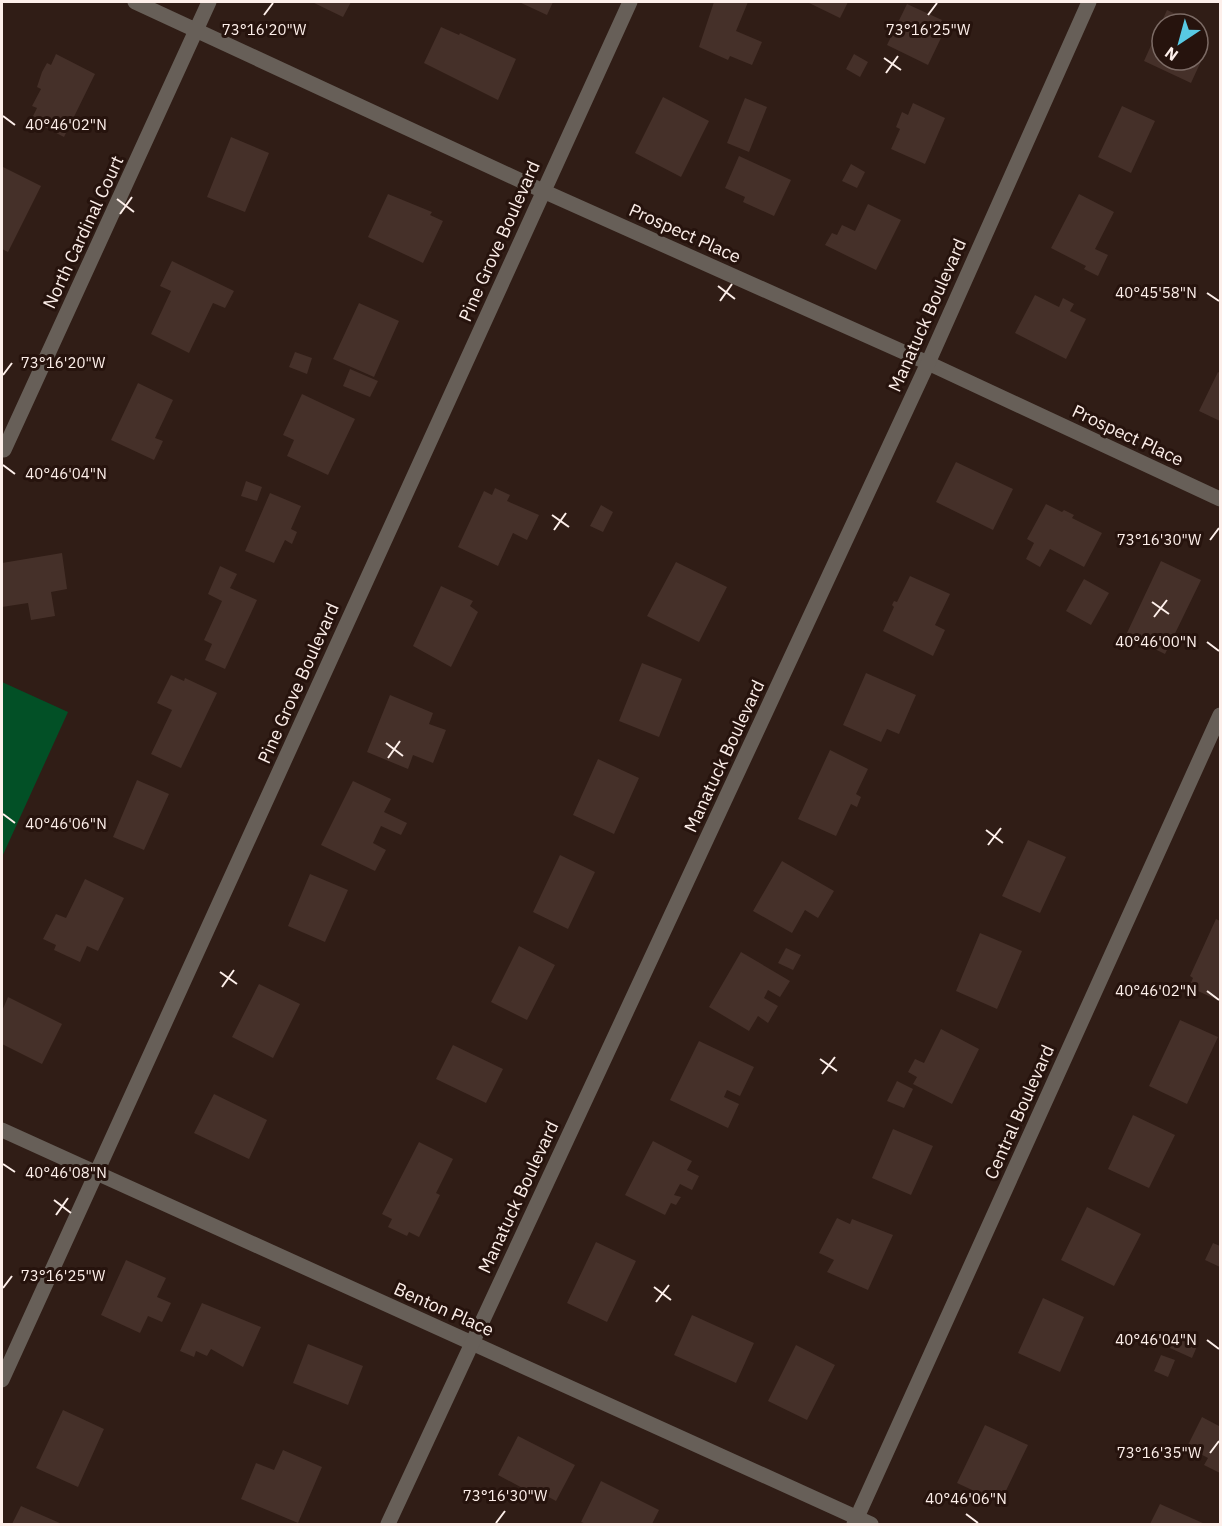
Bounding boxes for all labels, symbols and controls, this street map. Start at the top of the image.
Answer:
north arrow [1150,12,1210,72]
text: 73°16'20"W [222,20,307,39]
text: 73°16'25"W [886,20,971,39]
text: N [1161,43,1182,66]
text: 40°46'02"N [25,115,107,134]
street label: North Cardinal Court [38,152,128,312]
street label: Pine Grove Boulevard [453,157,545,325]
street label: Prospect Place [625,198,745,268]
street label: Manatuck Boulevard [883,235,971,395]
text: 40°45'58"N [1115,283,1197,302]
text: 73°16'20"W [21,353,106,372]
street label: Prospect Place [1069,399,1187,471]
text: 40°46'04"N [25,464,107,483]
text: 73°16'30"W [1117,530,1202,549]
street label: Pine Grove Boulevard [252,599,344,767]
text: 40°46'00"N [1115,632,1197,651]
street label: Manatuck Boulevard [679,676,769,836]
text: 40°46'06"N [25,814,107,833]
text: 40°46'02"N [1115,981,1197,1000]
street label: Central Boulevard [979,1041,1059,1183]
street label: Manatuck Boulevard [473,1117,563,1277]
text: 40°46'08"N [25,1163,107,1182]
text: 73°16'25"W [21,1266,106,1285]
street label: Benton Place [390,1277,498,1341]
text: 40°46'04"N [1115,1330,1197,1349]
text: 73°16'35"W [1117,1443,1202,1462]
text: 73°16'30"W [463,1486,548,1505]
text: 40°46'06"N [925,1489,1007,1508]

